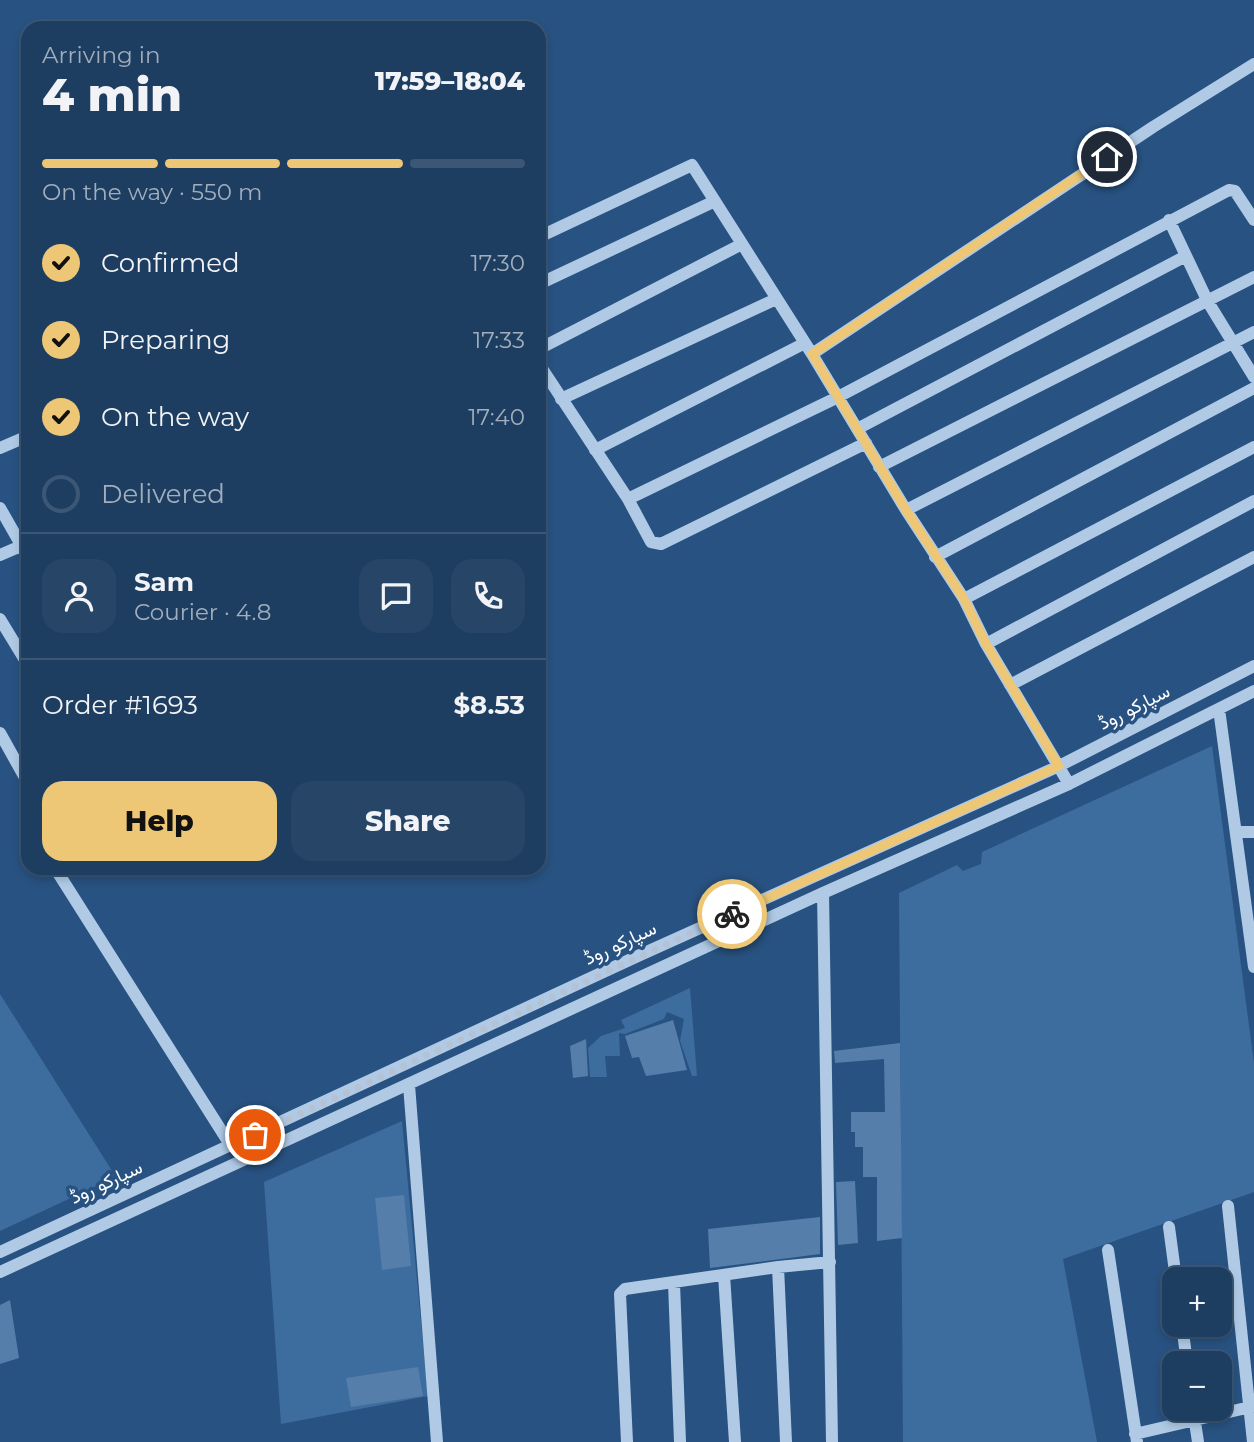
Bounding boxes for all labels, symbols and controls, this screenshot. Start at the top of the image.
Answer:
text: Arriving in [42,41,161,69]
text: 17:59–18:04 [375,65,525,97]
text: 4 min [42,66,182,123]
pin [1077,127,1137,187]
icon: home [1088,138,1126,176]
text: On the way · 550 m [42,178,262,206]
icon: check [42,244,80,282]
text: Confirmed [101,247,240,279]
text: 17:30 [471,249,525,277]
icon: check [42,321,80,359]
text: Preparing [101,324,230,356]
text: 17:33 [473,326,525,354]
icon: check [42,398,80,436]
text: On the way [101,401,249,433]
text: 17:40 [468,403,525,431]
text: Delivered [101,478,225,510]
button: person [42,559,116,633]
button: chat [359,559,433,633]
button: phone [451,559,525,633]
text: Sam [134,566,194,598]
text: Courier · 4.8 [134,598,271,626]
street label: سپارکو روڈ [1094,679,1175,737]
text: Order #1693 [42,689,198,721]
text: $8.53 [453,689,525,721]
button: Help [42,781,277,861]
button: Share [291,781,525,861]
courier [697,879,767,949]
icon: bike [713,895,751,933]
street label: سپارکو روڈ [580,916,661,972]
pin [225,1105,285,1165]
icon: bag [236,1116,274,1154]
street label: سپارکو روڈ [66,1155,147,1211]
map controls [1162,1267,1232,1421]
button: + [1162,1267,1232,1337]
button: − [1162,1351,1232,1421]

